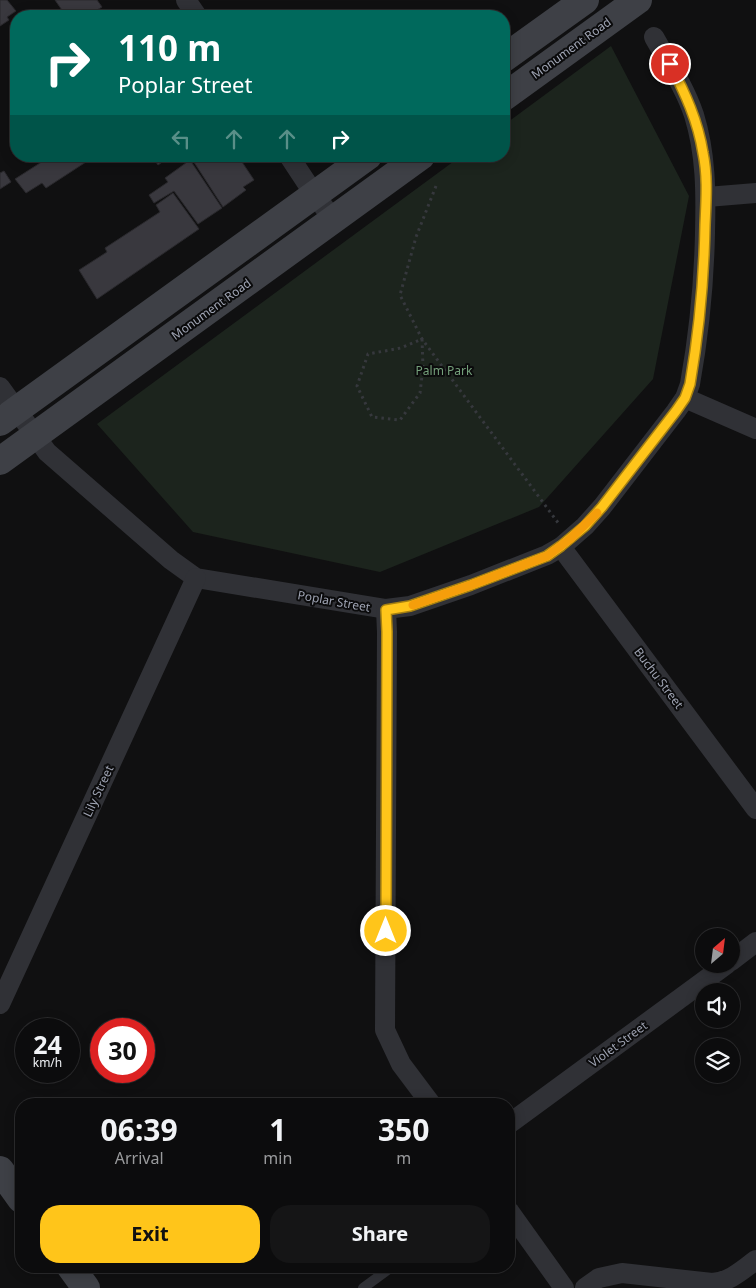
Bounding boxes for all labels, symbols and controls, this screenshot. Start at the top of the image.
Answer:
street label: Monument Road [528,13,614,83]
text: 110 m [118,24,221,71]
icon: right [35,30,100,95]
pin [649,43,691,85]
icon: arrive [656,50,684,78]
text: Poplar Street [118,69,252,99]
icon: left [167,125,195,153]
icon: ahead [220,125,248,153]
icon: ahead [273,125,301,153]
icon: right [326,125,354,153]
street label: Monument Road [168,274,254,344]
park label: Palm Park [416,362,473,379]
street label: Poplar Street [296,586,372,616]
street label: Buchu Street [630,644,688,713]
street label: Lily Street [79,762,118,820]
position arrow [359,904,411,956]
north arrow [695,928,740,972]
map controls [695,928,740,1083]
button: sound [695,983,740,1028]
street label: Violet Street [585,1017,651,1071]
speed limit sign: 30 [90,1018,155,1083]
text: 24 [33,1027,62,1061]
button: layers [695,1038,740,1083]
text: km/h [33,1054,62,1071]
text: 06:39 [101,1109,178,1150]
text: 1 [269,1109,286,1150]
text: 350 [378,1109,429,1150]
text: Arrival [115,1147,164,1169]
text: min [263,1147,292,1169]
text: m [396,1147,411,1169]
button: Exit [40,1205,260,1263]
button: Share [270,1205,490,1263]

